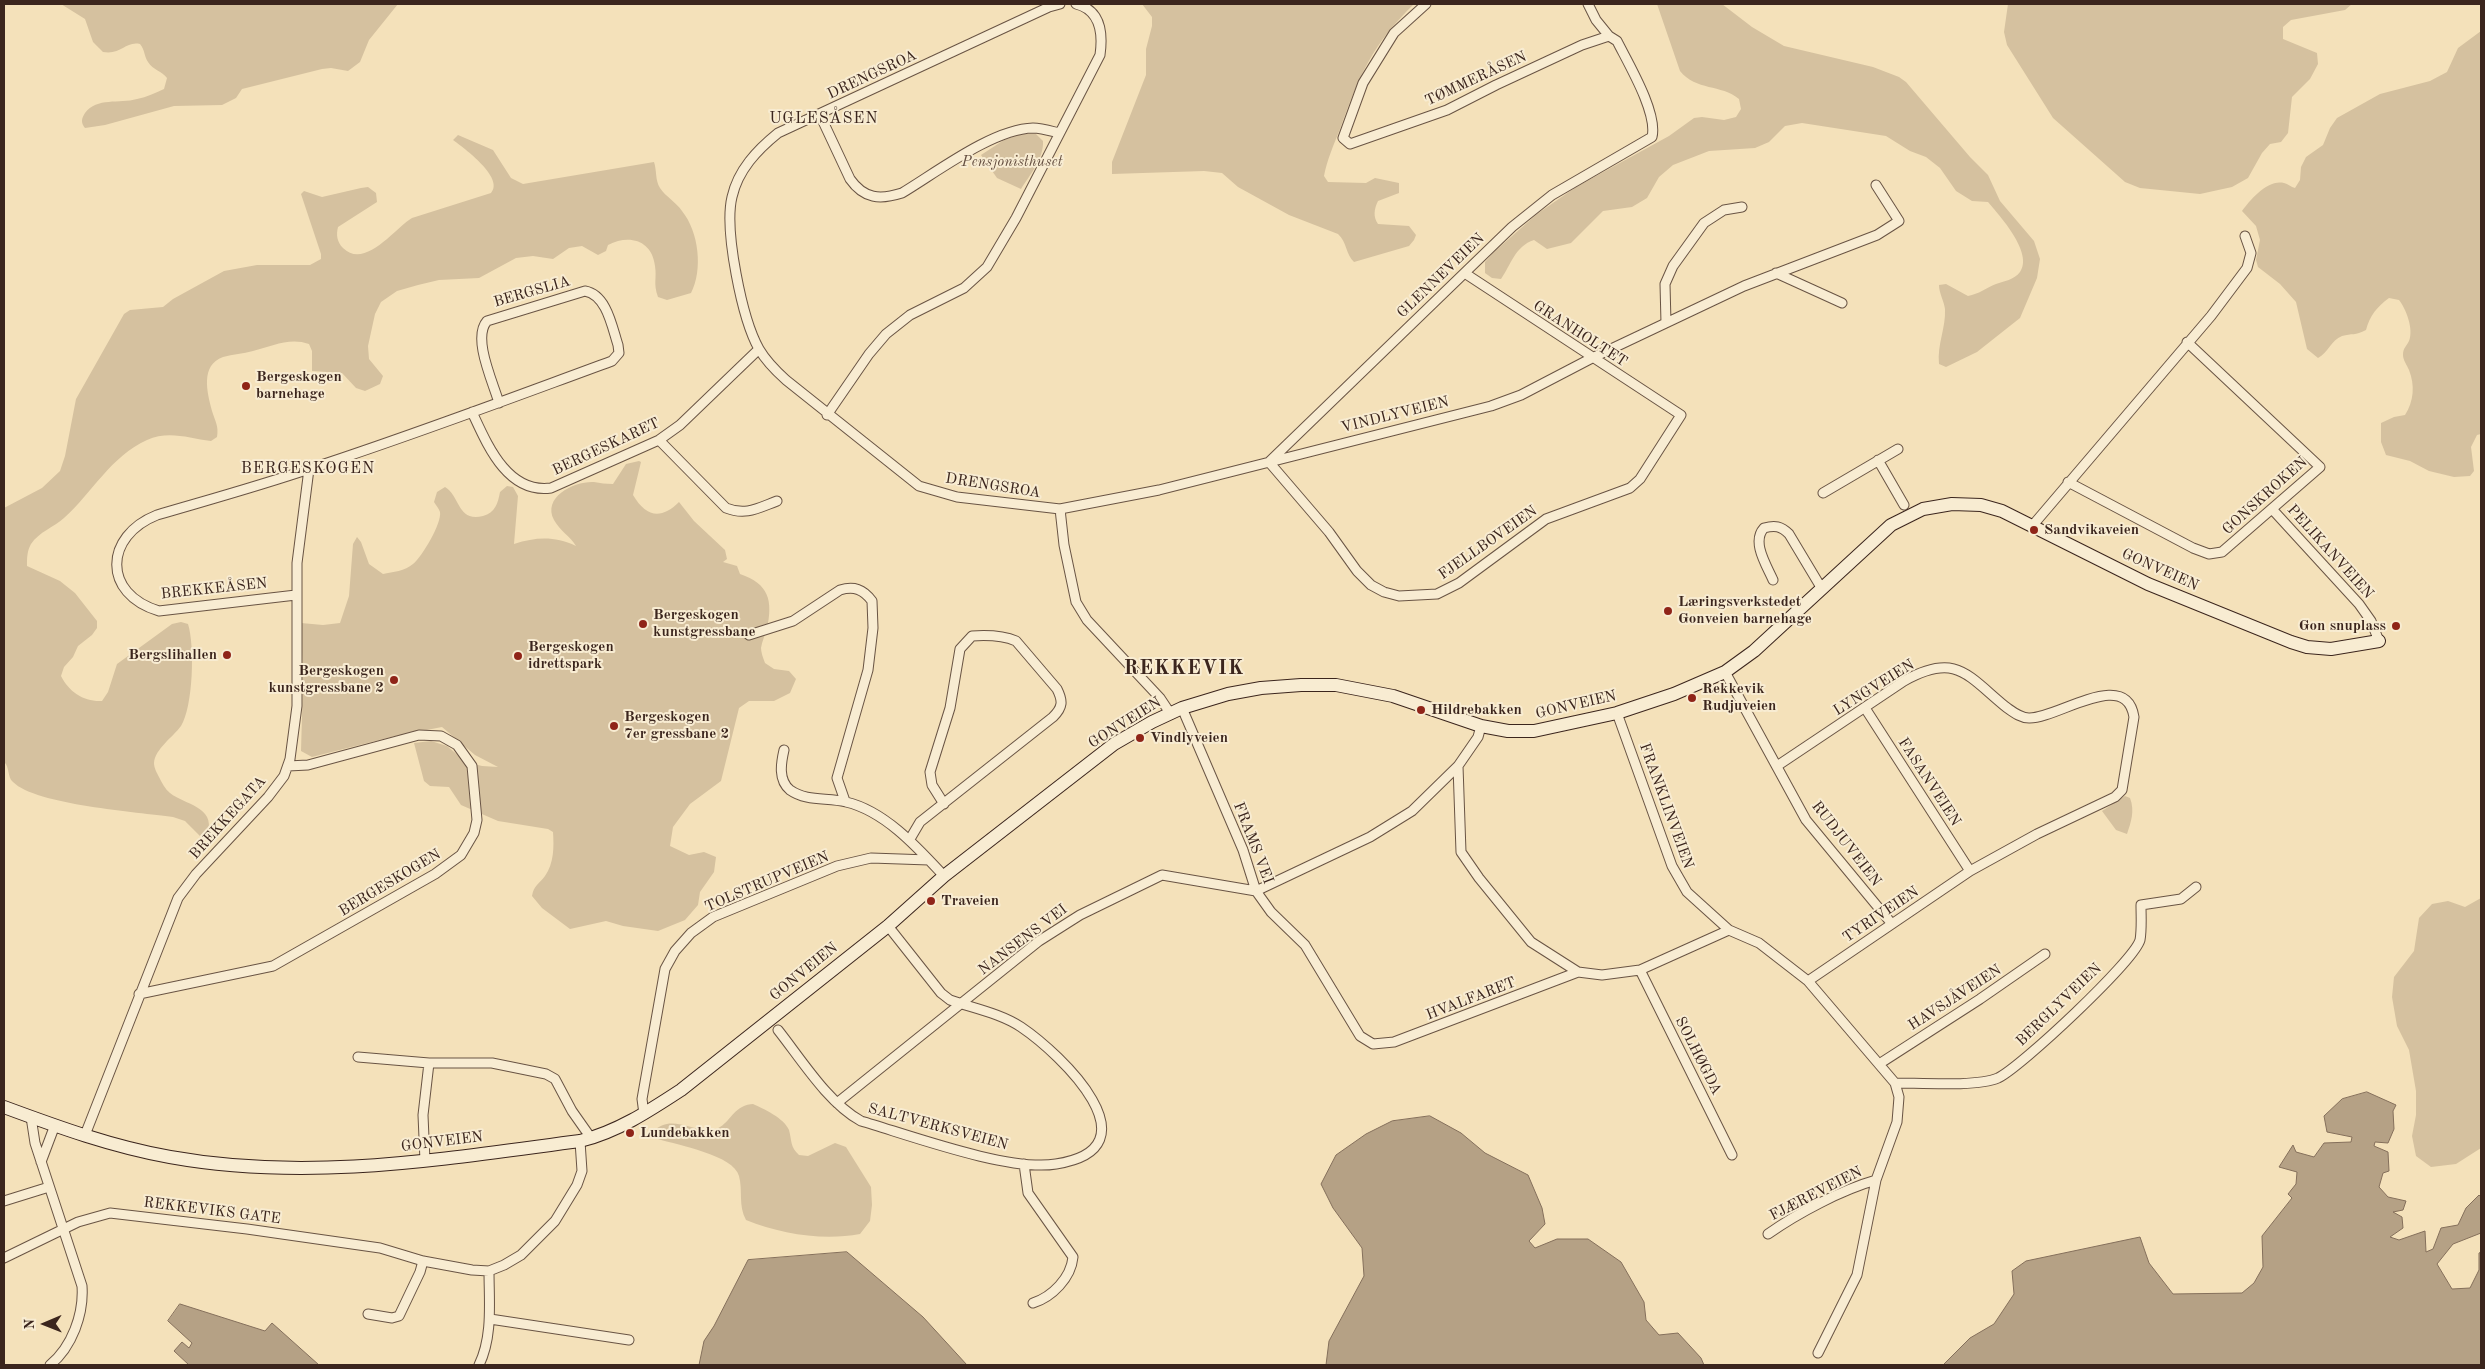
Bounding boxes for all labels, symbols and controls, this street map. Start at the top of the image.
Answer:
street label: DRENGSROA [825,47,919,103]
street label: TØMMERÅSEN [1422,48,1530,110]
district label: UGLESÅSEN [768,109,880,129]
park label: Pensjonisthuset [962,153,1062,171]
street label: GLENNEVEIEN [1394,230,1488,322]
street label: BERGSLIA [492,272,572,312]
street label: GRANHOLTET [1530,297,1630,371]
place label: Bergeskogen barnehage [256,368,342,403]
marker: Bergeskogen barnehage [240,380,252,392]
street label: VINDLYVEIEN [1339,393,1451,437]
street label: BERGESKARET [549,414,663,480]
street label: GONSKROKEN [2219,453,2311,539]
district label: BERGESKOGEN [239,459,377,479]
street label: DRENGSROA [944,470,1042,502]
street label: PELIKANVEIEN [2283,501,2377,603]
street label: FJELLBOVEIEN [1435,502,1541,584]
place label: Sandvikaveien [2044,521,2139,539]
marker: Sandvikaveien [2028,524,2040,536]
street label: GONVEIEN [2119,545,2201,595]
street label: BREKKEÅSEN [160,574,268,604]
place label: Læringsverkstedet Gonveien barnehage [1678,593,1812,628]
marker: Læringsverkstedet Gonveien barnehage [1662,605,1674,617]
place label: Bergeskogen kunstgressbane [653,606,756,641]
place label: Gon snuplass [2299,617,2386,635]
marker: Bergeskogen kunstgressbane [637,618,649,630]
marker: Gon snuplass [2390,620,2402,632]
place label: Bergeskogen idrettspark [528,638,614,673]
place label: Bergslihallen [128,646,217,664]
marker: Bergslihallen [221,649,233,661]
marker: Bergeskogen idrettspark [512,650,524,662]
street label: LYNGVEIEN [1830,656,1918,720]
district label: REKKEVIK [1123,657,1245,681]
place label: Bergeskogen kunstgressbane 2 [268,662,384,697]
marker: Bergeskogen kunstgressbane 2 [388,674,400,686]
place label: Rekkevik Rudjuveien [1702,680,1776,715]
street label: GONVEIEN [1534,687,1618,723]
marker: Rekkevik Rudjuveien [1686,692,1698,704]
street label: GONVEIEN [1085,693,1165,753]
place label: Hildrebakken [1431,701,1522,719]
marker: Hildrebakken [1415,704,1427,716]
place label: Bergeskogen 7er gressbane 2 [624,708,729,743]
marker: Bergeskogen 7er gressbane 2 [608,720,620,732]
place label: Vindlyveien [1150,729,1228,747]
marker: Vindlyveien [1134,732,1146,744]
street label: FASANVEIEN [1894,734,1964,830]
street label: FRANKLINVEIEN [1635,741,1697,871]
street label: BREKKEGATA [186,773,270,863]
street label: RUDJUVEIEN [1807,798,1885,890]
street label: FRAMS VEI [1229,800,1277,886]
street label: BERGESKOGEN [336,845,444,921]
street label: TOLSTRUPVEIEN [702,848,832,916]
street label: TYRIVEIEN [1839,883,1923,947]
place label: Traveien [941,892,999,910]
marker: Traveien [925,895,937,907]
street label: NANSENS VEI [975,901,1071,979]
street label: GONVEIEN [766,939,842,1005]
street label: BERGLYVEIEN [2012,960,2106,1050]
street label: HAVSJÅVEIEN [1905,961,2005,1035]
street label: HVALFARET [1424,974,1518,1024]
street label: SOLHØGDA [1671,1014,1725,1098]
street label: SALTVERKSVEIEN [866,1100,1010,1154]
place label: Lundebakken [640,1124,730,1142]
marker: Lundebakken [624,1127,636,1139]
street label: GONVEIEN [400,1128,484,1156]
street label: FJÆREVEIEN [1767,1163,1865,1225]
street label: REKKEVIKS GATE [142,1194,282,1228]
north arrow [20,1299,70,1349]
text: N [23,1319,37,1330]

